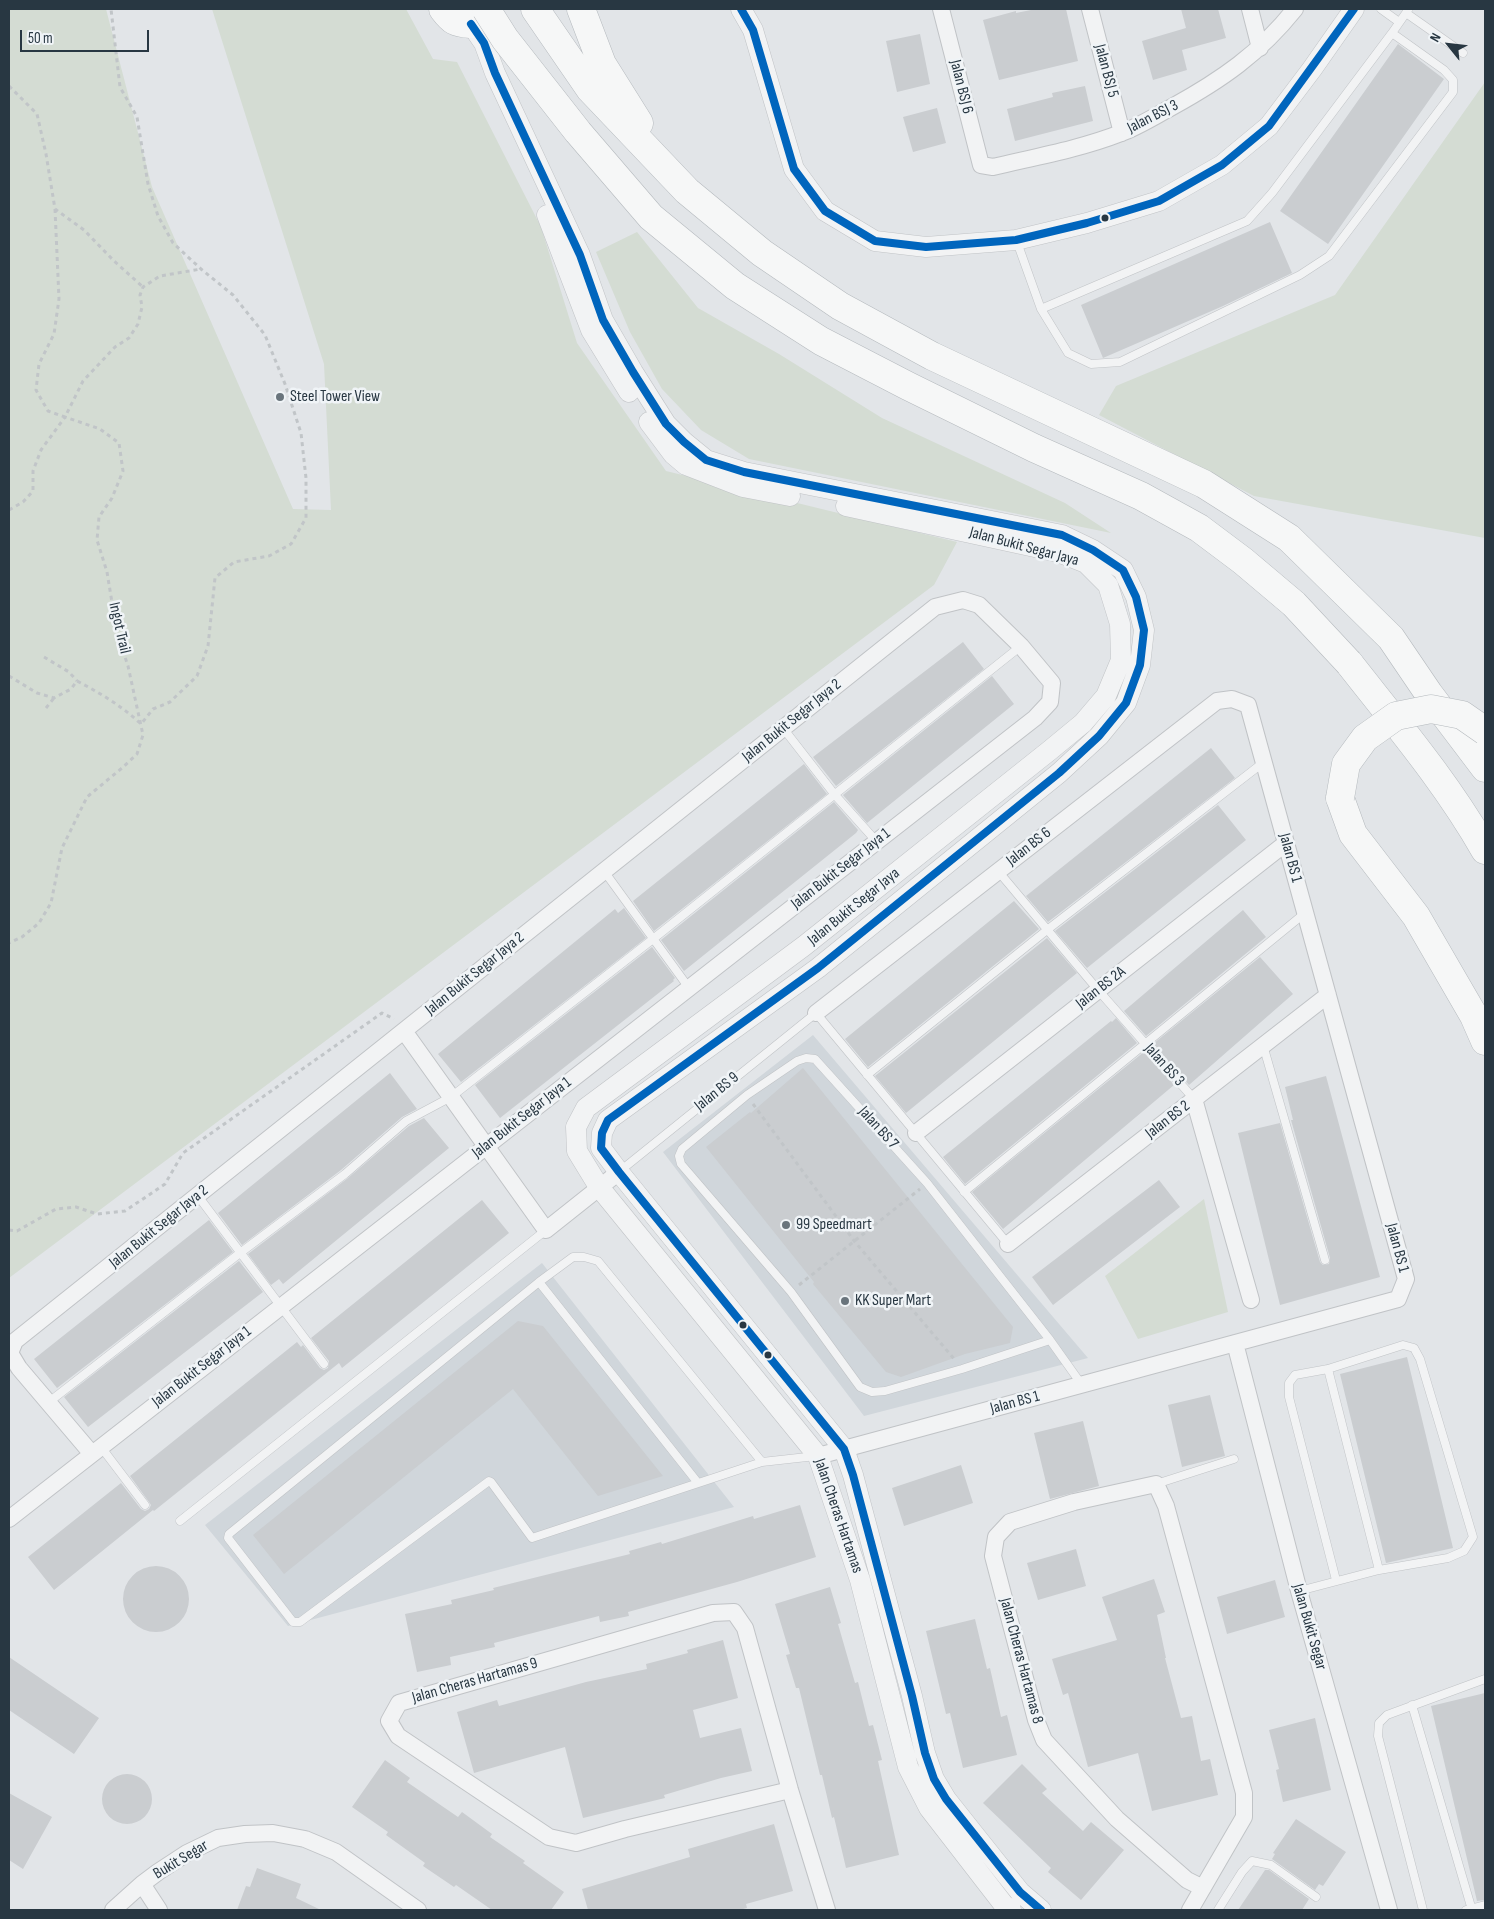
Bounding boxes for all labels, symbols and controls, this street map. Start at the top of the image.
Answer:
scale bar [22,20,151,52]
north arrow [1424,20,1474,70]
text: 50 m [28,29,53,48]
text: N [1426,30,1445,45]
street label: Jalan BSJ 5 [1090,42,1122,100]
street label: Jalan BSJ 6 [945,58,977,116]
street label: Jalan BSJ 3 [1124,96,1182,138]
unlabelled marker [1100,213,1110,223]
place label: Steel Tower View [290,387,380,407]
marker: Steel Tower View [274,391,286,403]
street label: Jalan Bukit Segar Jaya [967,523,1081,571]
street label: Ingot Trail [104,600,134,656]
street label: Jalan Bukit Segar Jaya 2 [739,675,845,767]
street label: Jalan Bukit Segar Jaya 1 [788,824,894,914]
street label: Jalan BS 6 [1003,824,1055,870]
street label: Jalan BS 1 [1274,831,1306,885]
street label: Jalan Bukit Segar Jaya [804,864,904,950]
street label: Jalan Bukit Segar Jaya 2 [422,928,528,1020]
street label: Jalan BS 2A [1072,963,1130,1013]
street label: Jalan BS 3 [1140,1040,1188,1090]
street label: Jalan BS 9 [691,1068,743,1116]
street label: Jalan Bukit Segar Jaya 1 [469,1073,575,1163]
street label: Jalan BS 2 [1142,1097,1194,1143]
street label: Jalan BS 7 [854,1103,902,1153]
street label: Jalan Bukit Segar Jaya 2 [106,1181,212,1273]
place label: 99 Speedmart [796,1215,872,1235]
marker: 99 Speedmart [780,1219,792,1231]
street label: Jalan BS 1 [1381,1221,1413,1275]
place label: KK Super Mart [855,1291,931,1311]
marker: KK Super Mart [839,1295,851,1307]
unlabelled marker [738,1320,748,1330]
street label: Jalan Bukit Segar Jaya 1 [149,1322,255,1412]
unlabelled marker [763,1350,773,1360]
street label: Jalan BS 1 [988,1387,1042,1419]
street label: Jalan Cheras Hartamas [809,1456,867,1576]
street label: Jalan Bukit Segar [1288,1582,1330,1672]
street label: Jalan Cheras Hartamas 8 [995,1596,1047,1726]
street label: Jalan Cheras Hartamas 9 [410,1654,540,1708]
street label: Bukit Segar [150,1836,212,1884]

